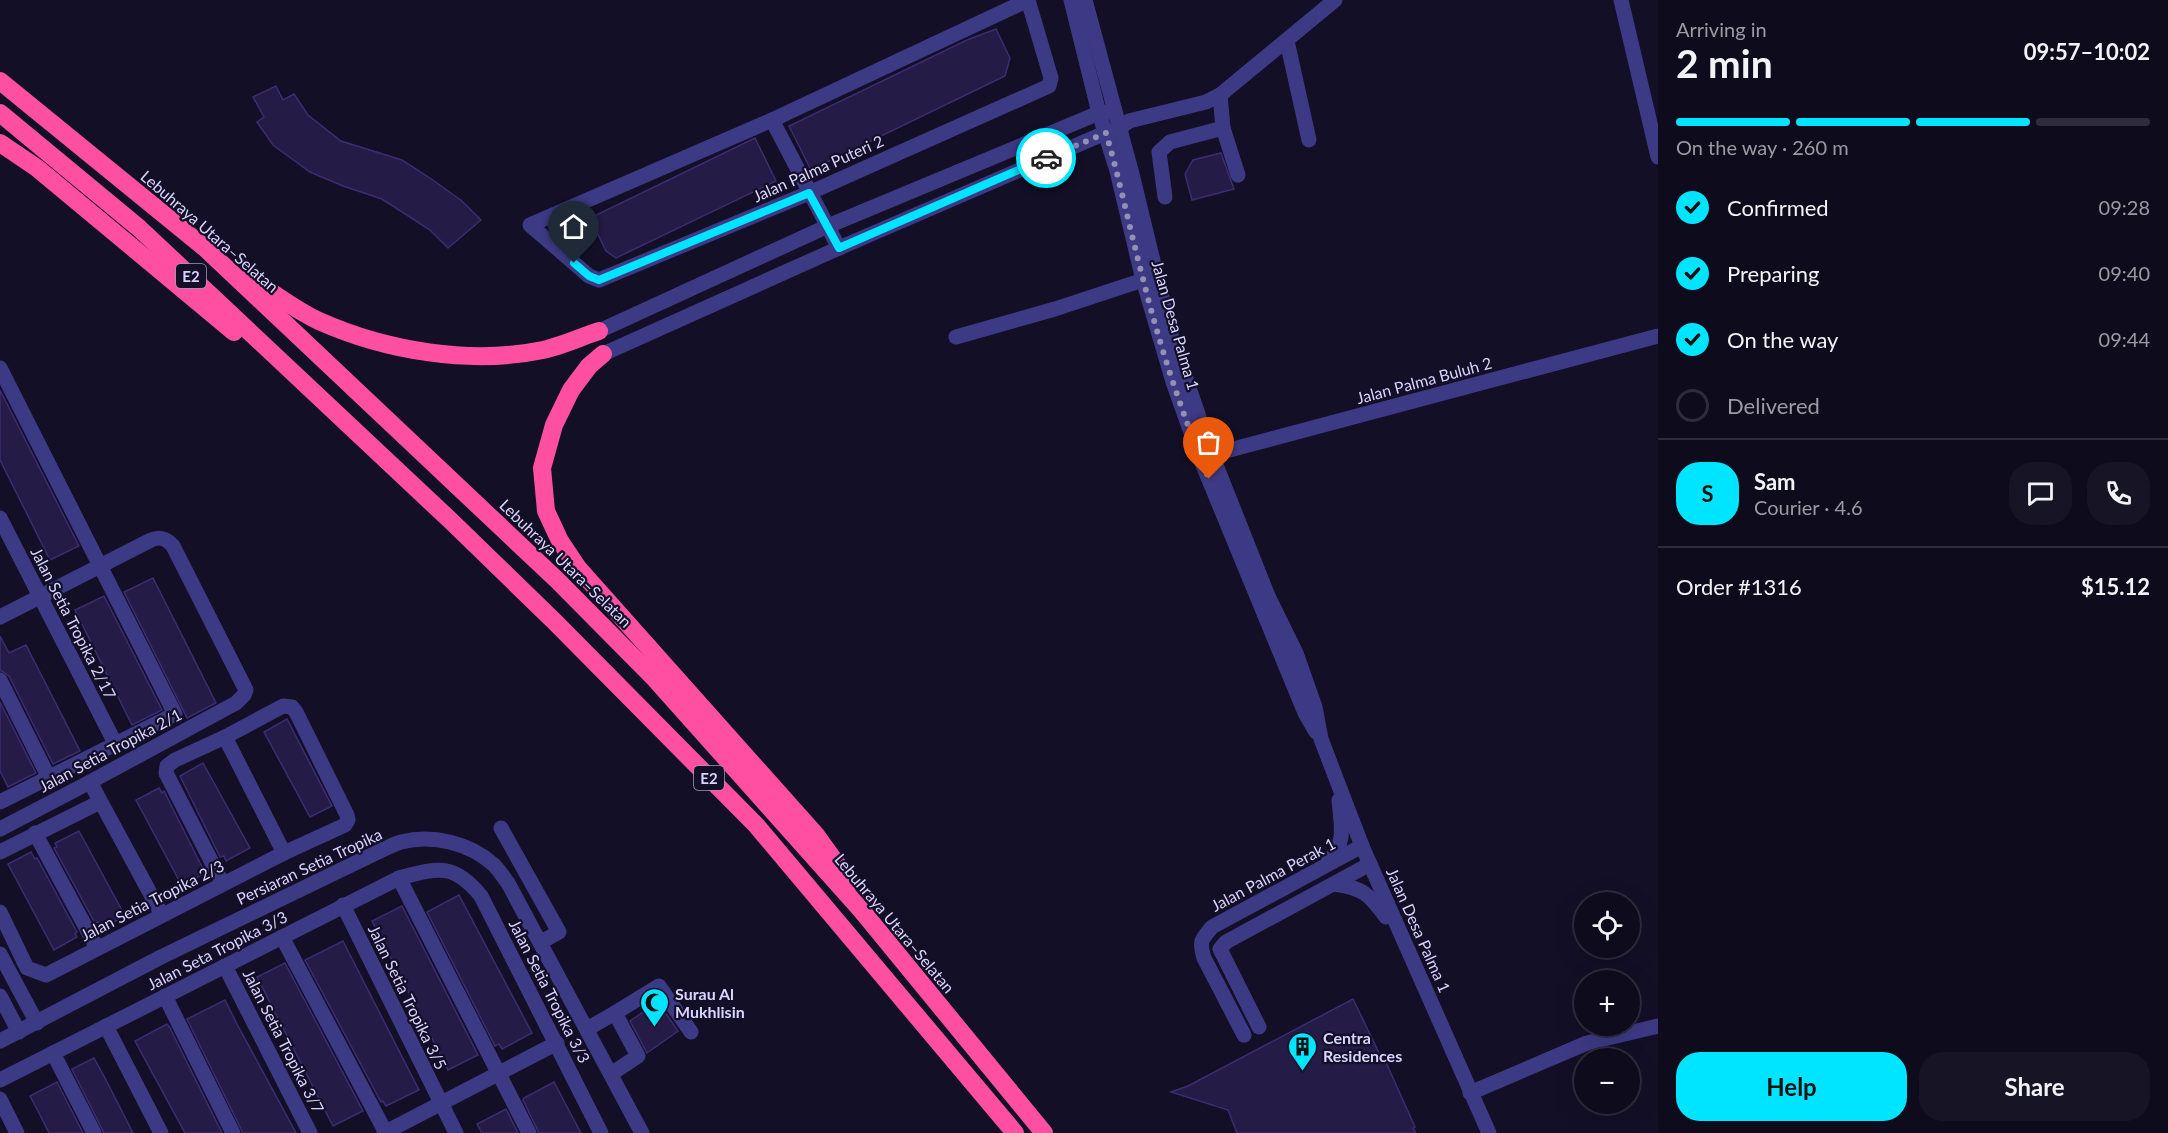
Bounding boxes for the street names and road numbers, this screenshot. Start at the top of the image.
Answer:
street label: Jalan Palma Puteri 2 [750,131,886,205]
street label: Lebuhraya Utara–Selatan [137,166,283,296]
street label: Jalan Desa Palma 1 [1148,258,1204,392]
road number: E2 [176,264,206,288]
street label: Jalan Palma Buluh 2 [1354,353,1494,407]
street label: Lebuhraya Utara–Selatan [496,495,636,631]
street label: Jalan Setia Tropika 2/17 [27,544,121,702]
street label: Jalan Setia Tropika 2/1 [36,704,184,796]
road number: E2 [694,766,724,790]
street label: Persiaran Setia Tropika [233,824,385,908]
street label: Jalan Palma Perak 1 [1208,833,1338,915]
street label: Lebuhraya Utara–Selatan [831,849,959,997]
street label: Jalan Setia Tropika 2/3 [77,856,227,944]
street label: Jalan Desa Palma 1 [1383,865,1455,995]
street label: Jalan Seta Tropika 3/3 [144,906,290,994]
street label: Jalan Setia Tropika 3/3 [506,916,594,1066]
street label: Jalan Setia Tropika 3/5 [365,922,451,1072]
street label: Jalan Setia Tropika 3/7 [240,966,328,1116]

